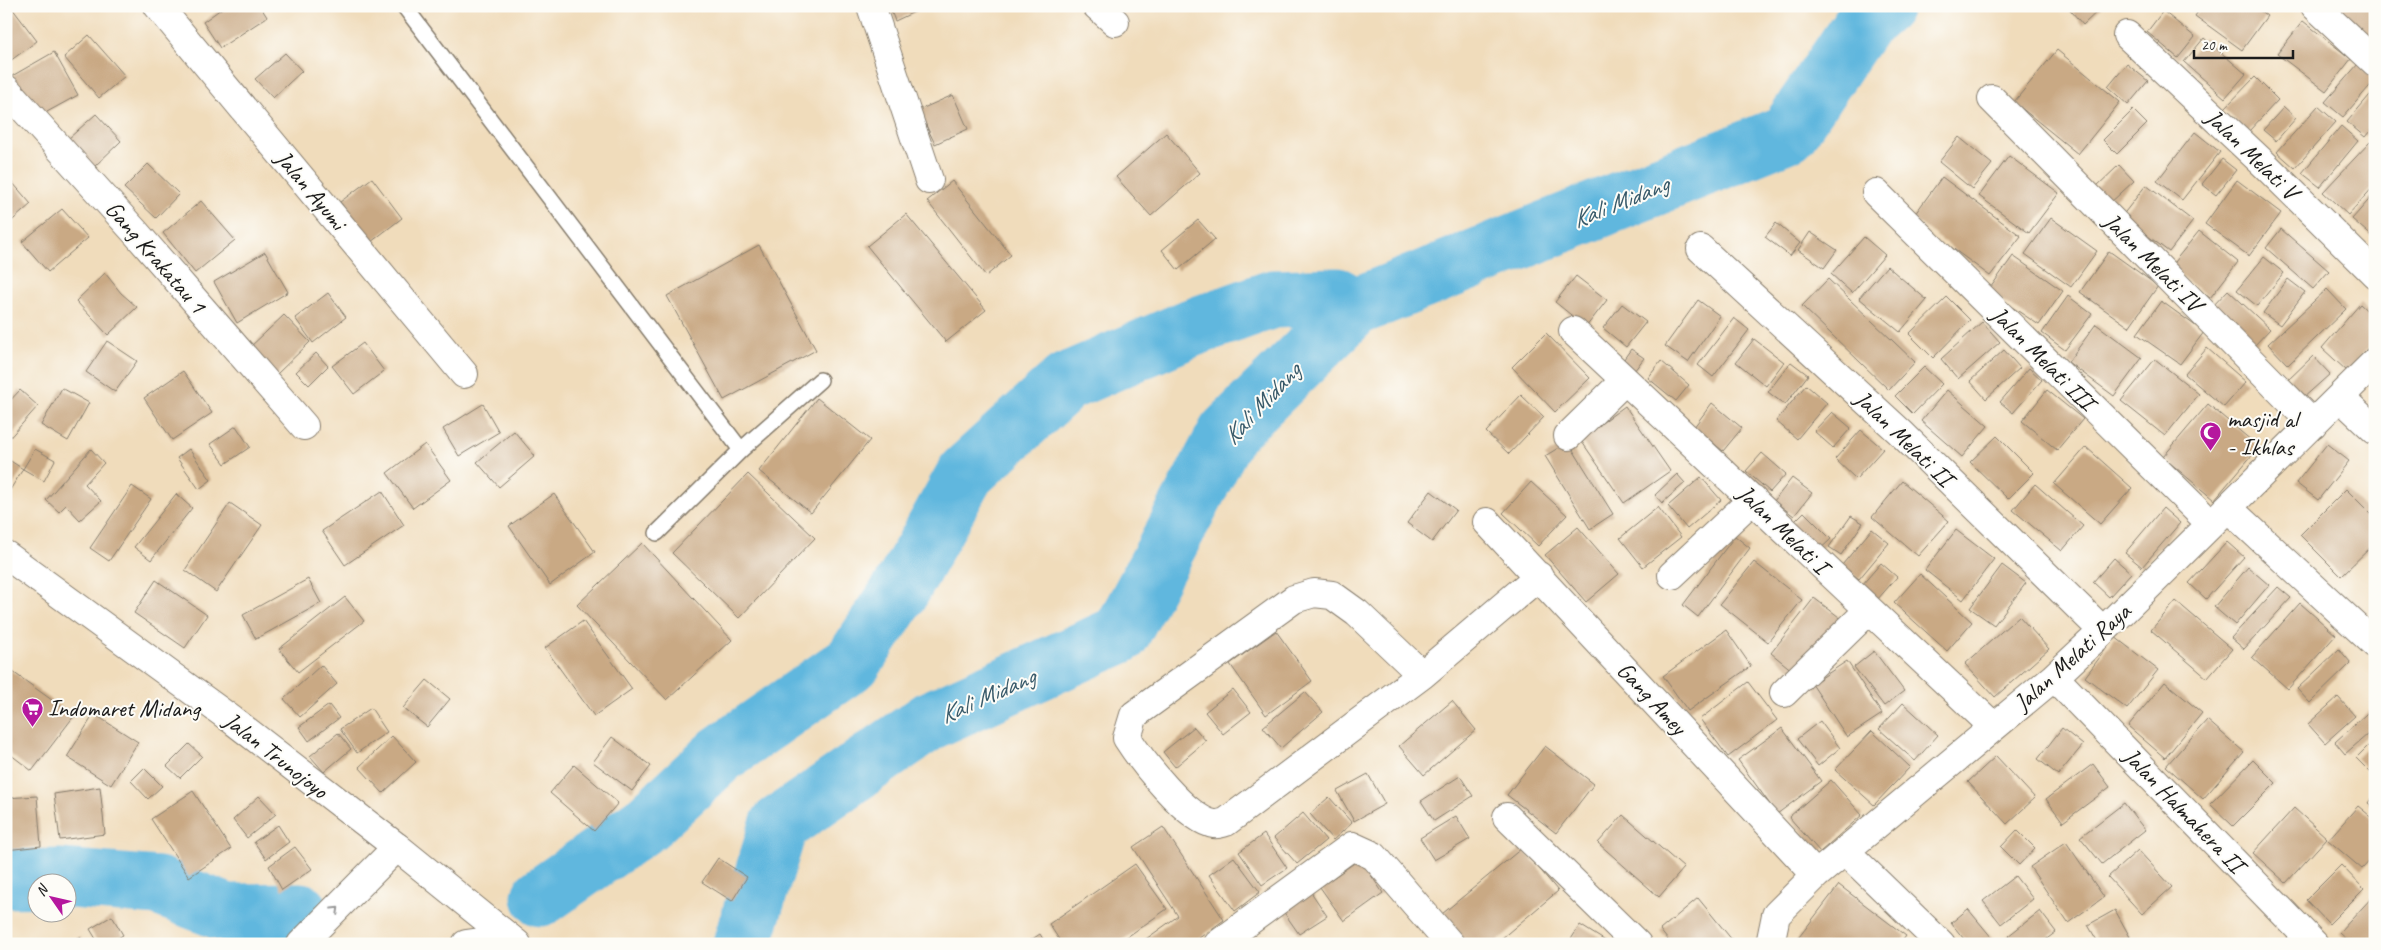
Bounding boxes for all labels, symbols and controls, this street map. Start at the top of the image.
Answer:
scale bar [2194,28,2292,60]
text: 20 m [2201,36,2228,55]
street label: Jalan Melati V [2199,102,2308,209]
street label: Jalan Ayumi [268,143,355,238]
water label: Kali Midang [1568,167,1676,236]
street label: Gang Krakatau 1 [99,195,214,320]
street label: Jalan Melati IV [2096,205,2212,321]
street label: Jalan Melati III [1984,299,2104,419]
water label: Kali Midang [1216,354,1310,451]
street label: Jalan Melati II [1848,383,1963,496]
place label: masjid al - Ikhlas [2227,404,2302,462]
mosque icon: masjid al - Ikhlas [2199,421,2223,452]
street label: Jalan Melati I [1730,477,1839,584]
street label: Jalan Melati Raya [2007,596,2138,718]
street label: Gang Amey [1611,655,1694,742]
water label: Kali Midang [935,660,1043,731]
place label: Indomaret Midang [48,693,202,723]
supermarket icon: Indomaret Midang [20,696,44,727]
street label: Jalan Trunojoyo [217,704,335,806]
street label: Jalan Halmahera II [2116,741,2255,883]
north arrow [28,872,78,922]
text: N [32,881,52,899]
one-way arrow [330,907,339,916]

